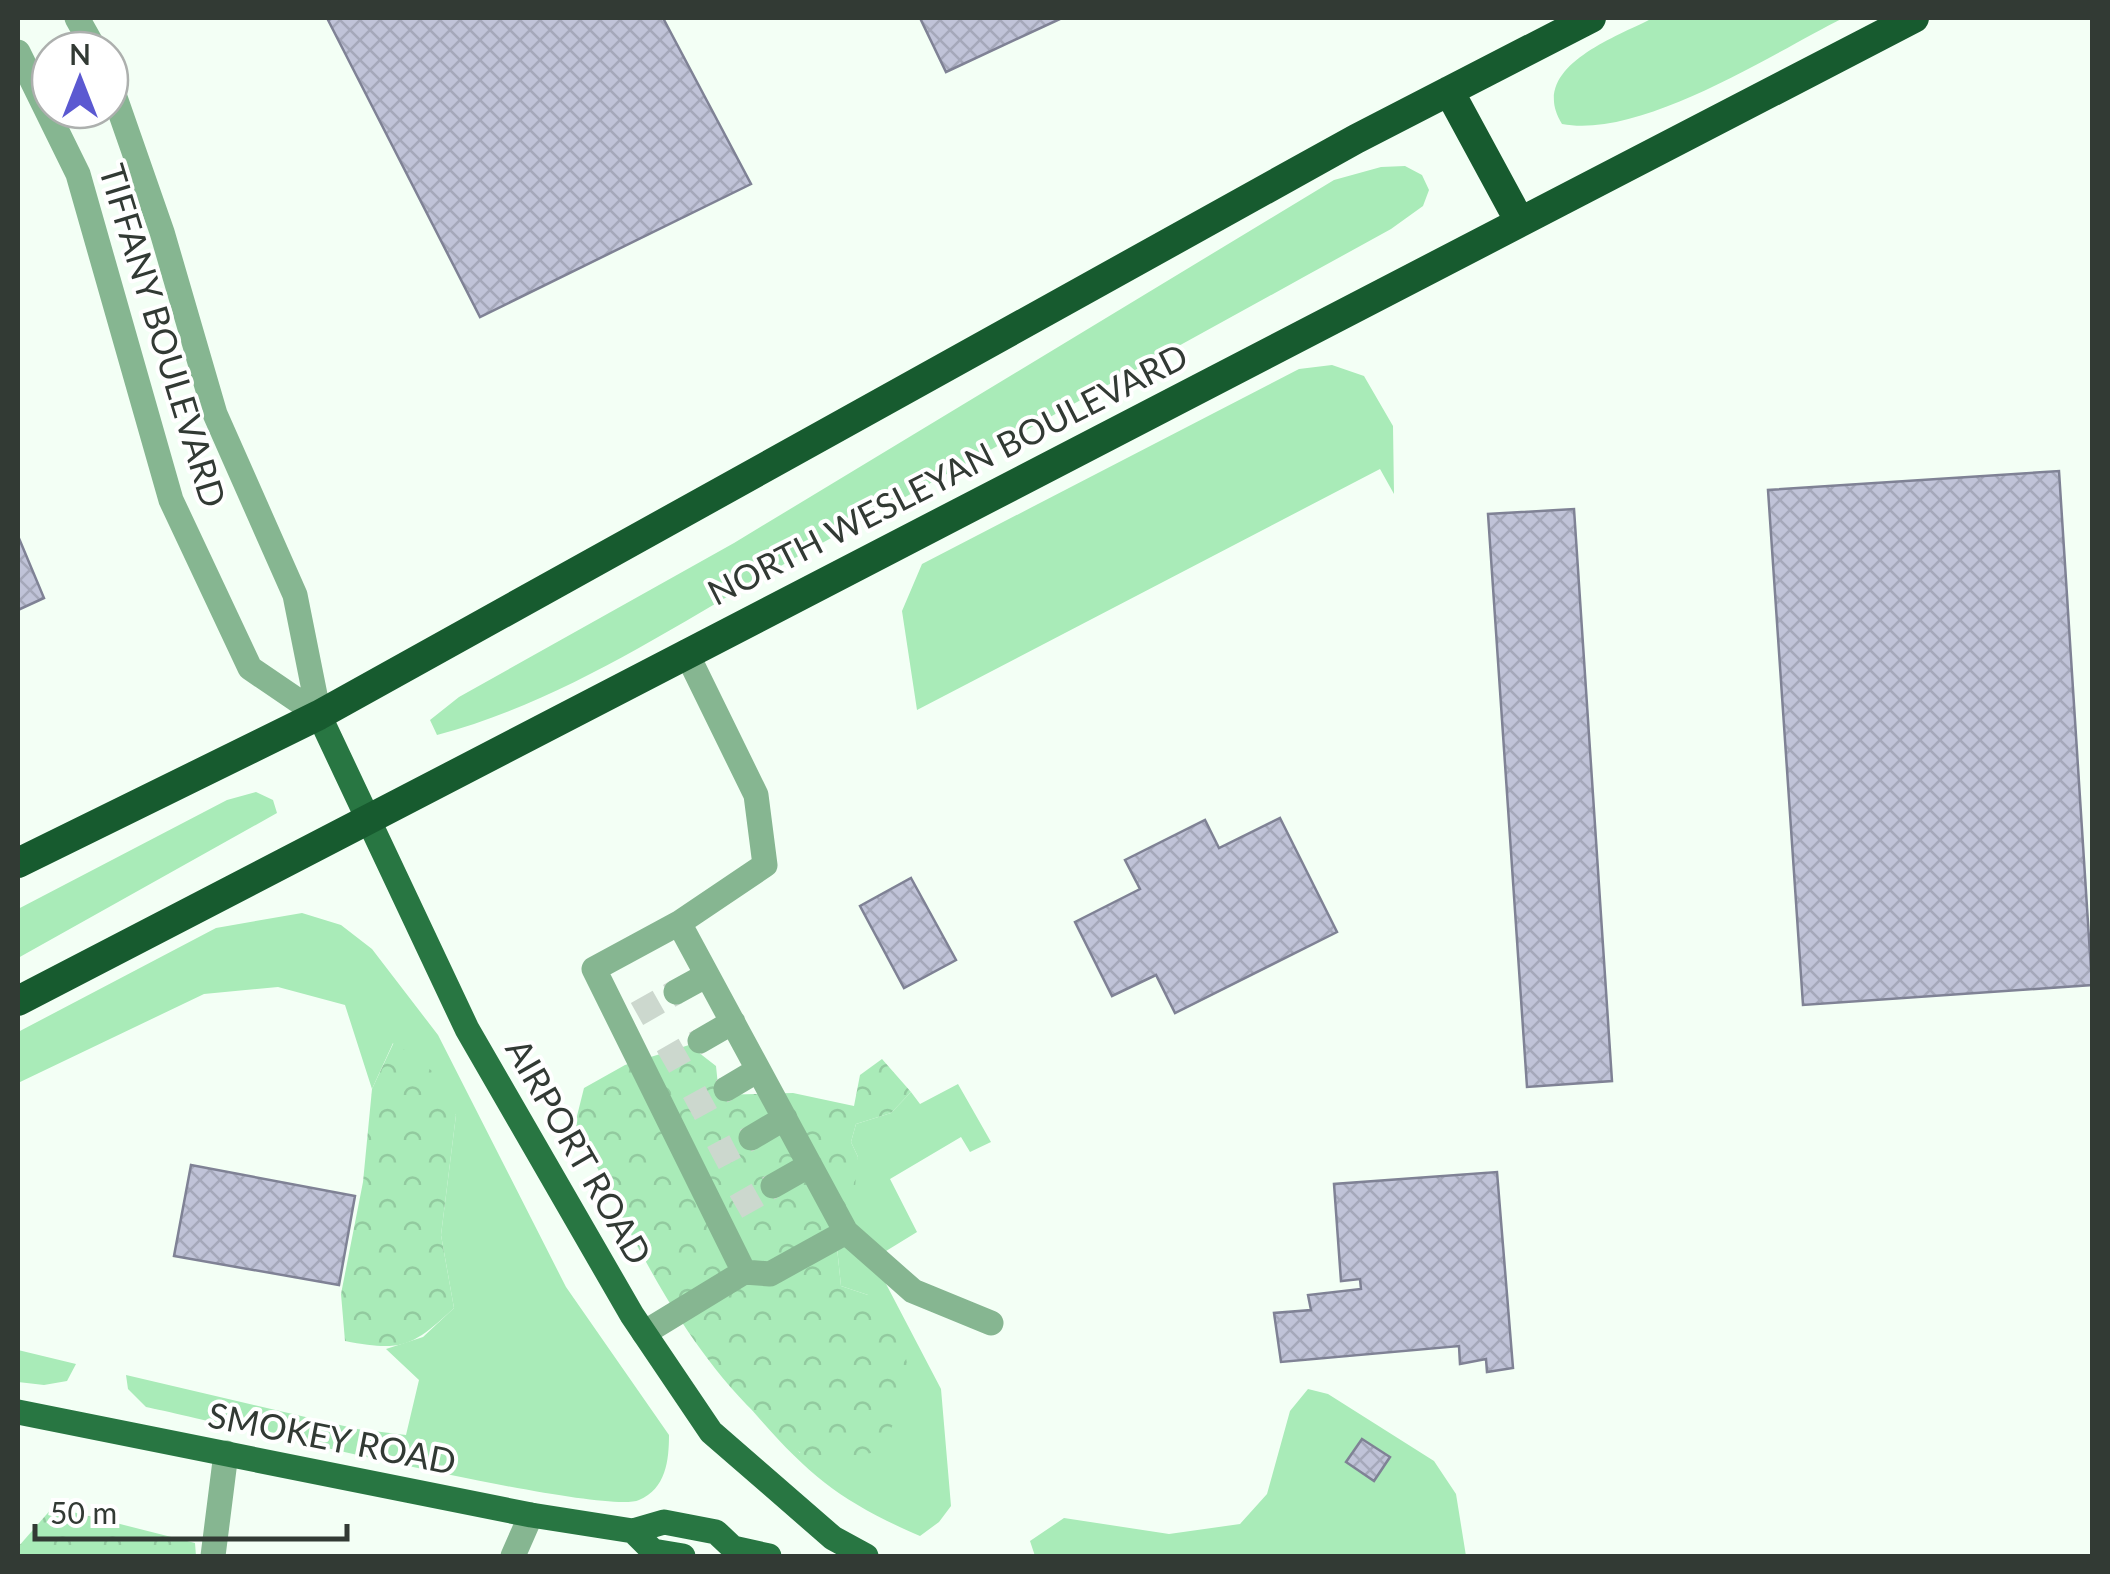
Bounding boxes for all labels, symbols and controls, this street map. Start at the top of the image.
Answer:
north arrow [30,30,130,130]
text: N [69,37,91,71]
street label: TIFFANY BOULEVARD [92,159,236,512]
street label: NORTH WESLEYAN BOULEVARD [700,334,1194,613]
street label: AIRPORT ROAD [498,1031,661,1271]
street label: SMOKEY ROAD [205,1392,460,1482]
scale bar [35,1479,348,1541]
text: 50 m [50,1494,117,1530]

